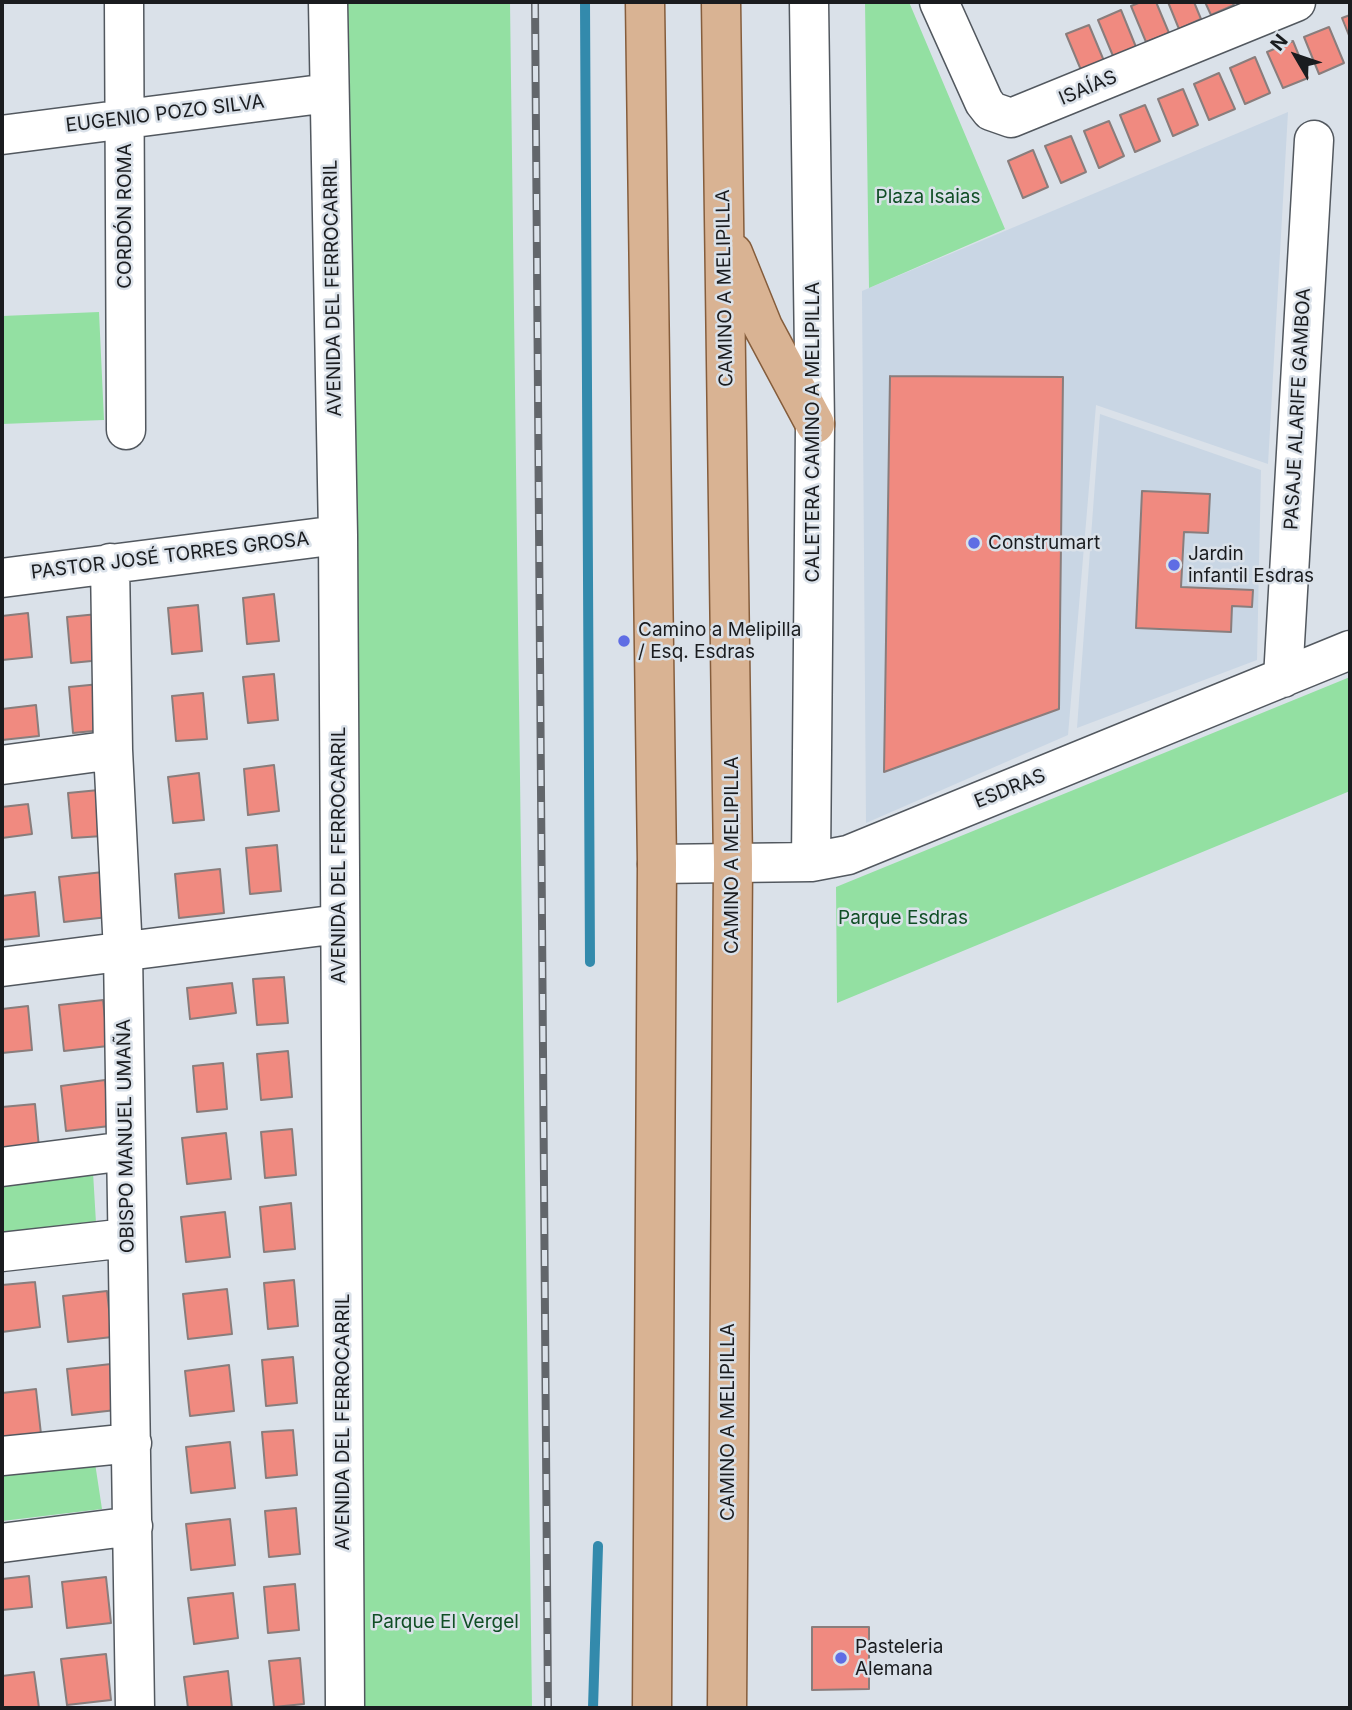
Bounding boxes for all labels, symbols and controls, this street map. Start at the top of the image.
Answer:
north arrow [1261,21,1331,91]
text: N [1266,30,1293,55]
street label: ISAÍAS [1056,66,1120,110]
street label: EUGENIO POZO SILVA [64,91,266,137]
street label: CORDÓN ROMA [114,143,136,289]
street label: AVENIDA DEL FERROCARRIL [319,159,347,417]
park label: Plaza Isaias [875,186,981,208]
street label: CAMINO A MELIPILLA [712,189,738,387]
street label: CALETERA CAMINO A MELIPILLA [802,282,824,582]
street label: PASAJE ALARIFE GAMBOA [1280,287,1316,531]
street label: PASTOR JOSÉ TORRES GROSA [30,528,310,584]
place label: Construmart [988,532,1100,554]
marker: Construmart [966,535,982,551]
place label: Jardin infantil Esdras [1188,543,1314,587]
marker: Jardin infantil Esdras [1166,557,1182,573]
place label: Camino a Melipilla / Esq. Esdras [638,619,801,663]
marker: Camino a Melipilla / Esq. Esdras [616,633,632,649]
street label: AVENIDA DEL FERROCARRIL [328,726,350,984]
street label: CAMINO A MELIPILLA [721,756,743,954]
street label: ESDRAS [971,764,1049,814]
park label: Parque Esdras [838,907,968,929]
street label: OBISPO MANUEL UMAÑA [113,1019,139,1253]
street label: AVENIDA DEL FERROCARRIL [332,1293,354,1551]
street label: CAMINO A MELIPILLA [717,1323,739,1521]
park label: Parque El Vergel [371,1611,519,1633]
place label: Pasteleria Alemana [855,1636,943,1680]
marker: Pasteleria Alemana [833,1650,849,1666]

